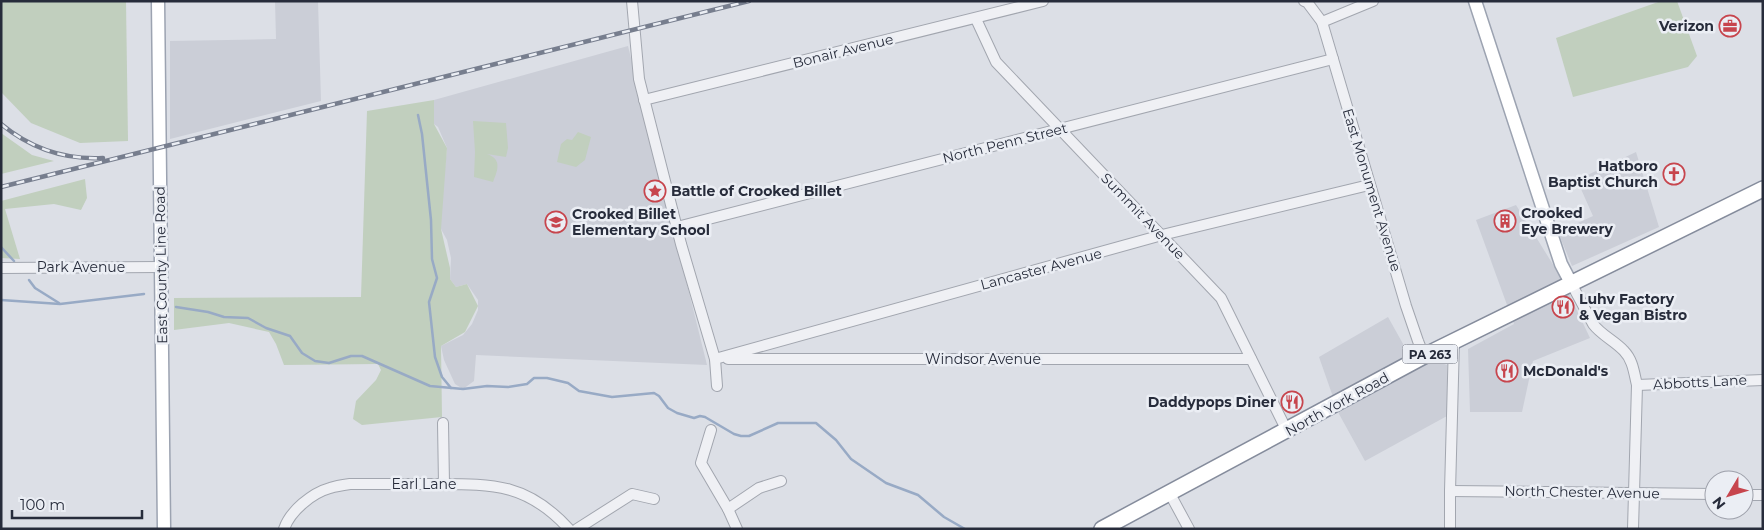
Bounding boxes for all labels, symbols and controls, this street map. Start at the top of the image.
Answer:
office icon: Verizon [1718,14,1742,38]
place label: Verizon [1658,17,1714,35]
street label: Bonair Avenue [791,30,895,72]
street label: East Monument Avenue [1339,106,1405,274]
street label: North Penn Street [941,119,1070,167]
place label: Hatboro Baptist Church [1548,157,1658,191]
church icon: Hatboro Baptist Church [1662,162,1686,186]
street label: Summit Avenue [1097,169,1189,263]
place icon: Battle of Crooked Billet [643,179,667,203]
place label: Battle of Crooked Billet [671,182,842,200]
street label: East County Line Road [151,186,171,344]
place label: Crooked Eye Brewery [1521,204,1613,238]
place label: Crooked Billet Elementary School [572,205,710,239]
building icon: Crooked Eye Brewery [1493,209,1517,233]
school or university icon: Crooked Billet Elementary School [544,210,568,234]
street label: Lancaster Avenue [978,244,1104,294]
street label: Park Avenue [37,258,125,276]
place label: Luhv Factory & Vegan Bistro [1579,290,1687,324]
restaurant icon: Luhv Factory & Vegan Bistro [1551,295,1575,319]
road number: PA 263 [1402,344,1458,364]
street label: Windsor Avenue [925,350,1041,368]
restaurant icon: McDonald's [1495,359,1519,383]
place label: McDonald's [1523,362,1609,380]
street label: North York Road [1282,368,1392,440]
street label: Abbotts Lane [1653,371,1747,393]
restaurant icon: Daddypops Diner [1280,390,1304,414]
place label: Daddypops Diner [1148,393,1276,411]
north arrow [1704,470,1754,520]
street label: Earl Lane [392,475,456,493]
street label: North Chester Avenue [1504,482,1660,502]
scale bar [12,488,142,520]
text: N [1708,493,1729,513]
text: 100 m [20,495,65,514]

